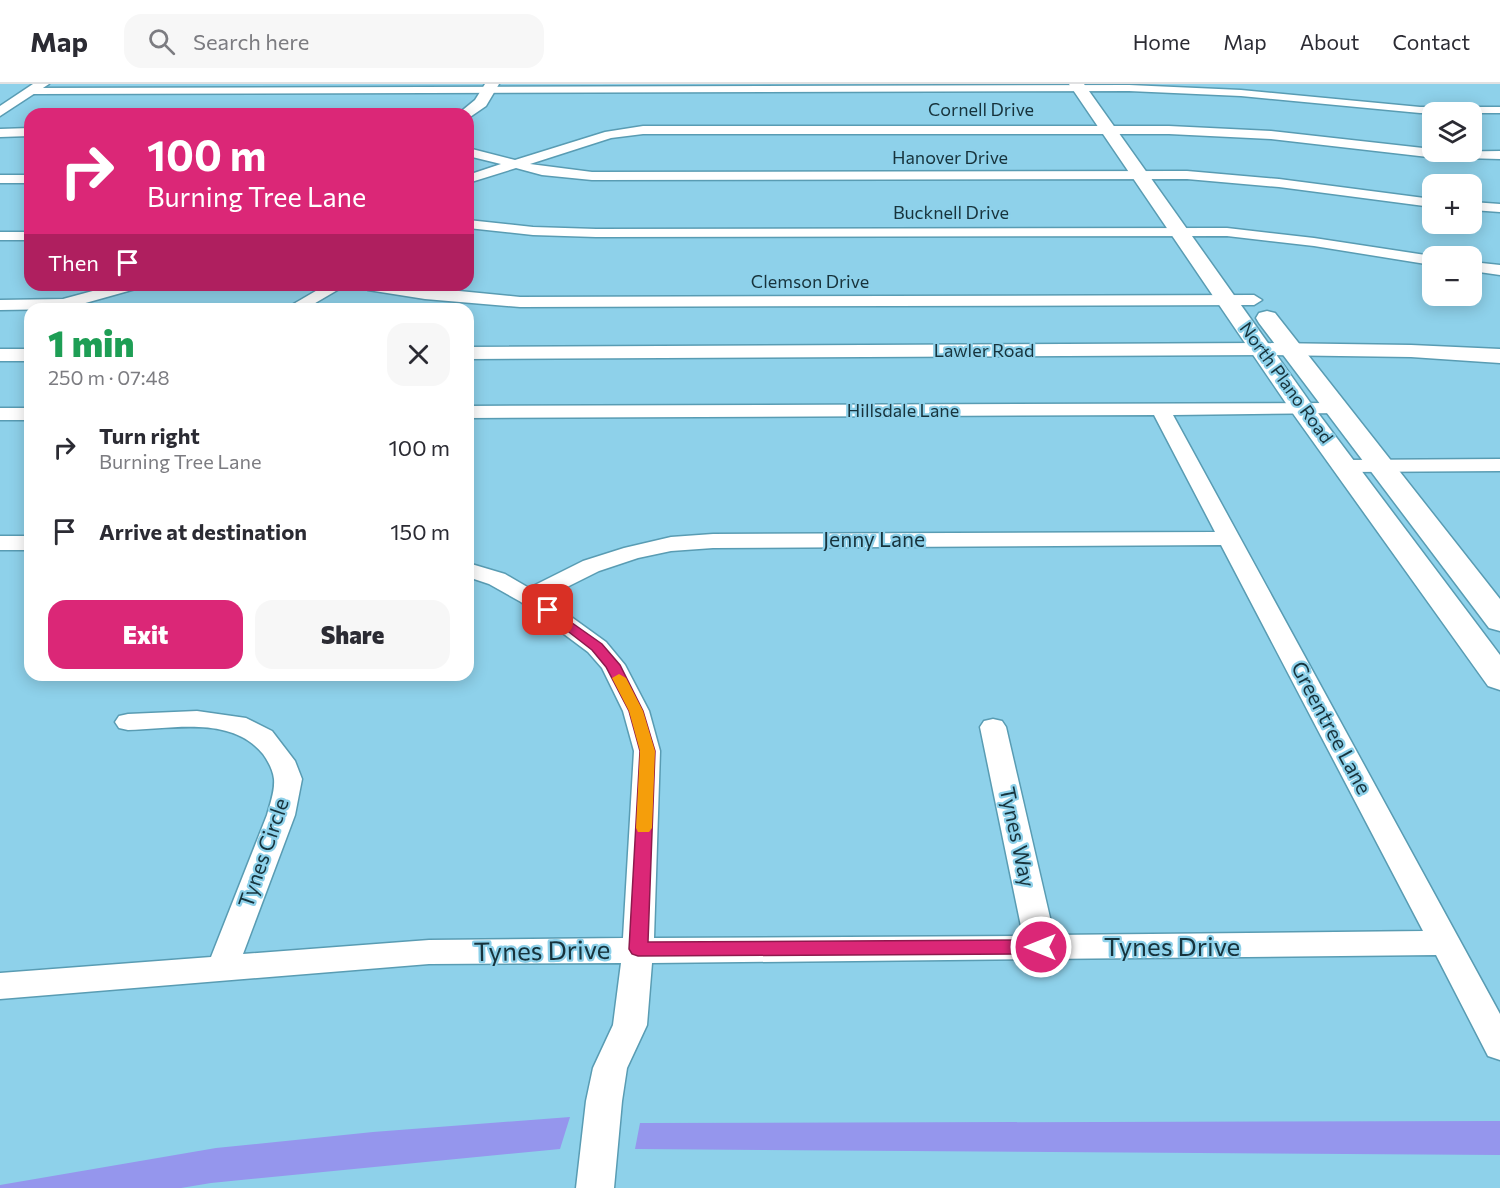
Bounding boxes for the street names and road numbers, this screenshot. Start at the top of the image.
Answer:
street label: Cornell Drive [928,98,1034,120]
street label: Hanover Drive [892,146,1008,168]
street label: Bucknell Drive [893,201,1009,223]
street label: Clemson Drive [751,270,869,292]
street label: North Plano Road [1235,317,1338,447]
street label: Lawler Road [934,339,1034,361]
street label: Hillsdale Lane [847,399,959,421]
street label: Jenny Lane [823,526,925,551]
street label: Greentree Lane [1287,657,1378,798]
street label: Tynes Way [996,784,1041,889]
street label: Tynes Circle [232,794,293,911]
street label: Tynes Drive [1104,930,1240,961]
street label: Tynes Drive [473,933,611,966]

